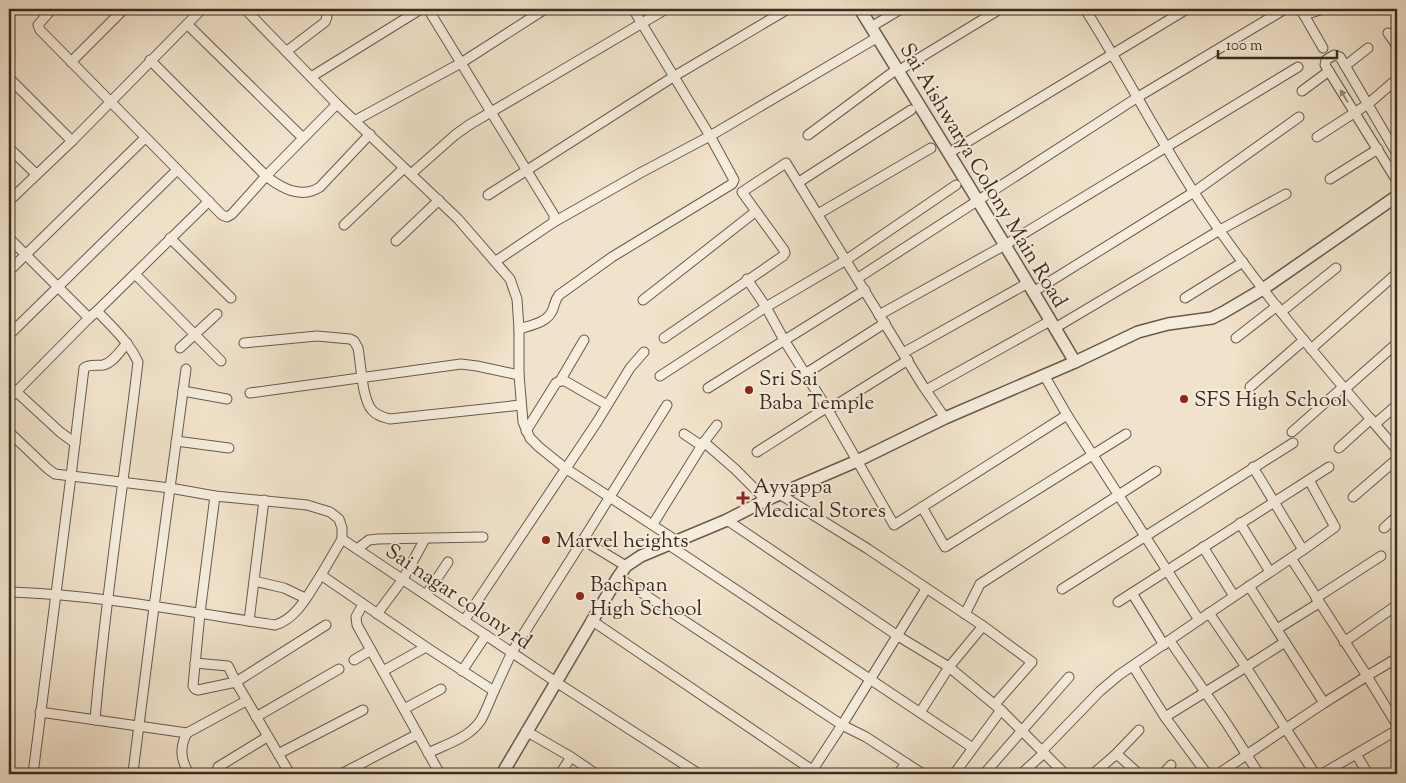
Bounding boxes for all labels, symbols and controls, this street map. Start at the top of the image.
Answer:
scale bar [1218,28,1337,60]
text: 100 m [1226,36,1263,57]
street label: Sai Aishwarya Colony Main Road [891,38,1074,314]
one-way arrow [1339,89,1348,102]
place label: Sri Sai Baba Temple [759,365,874,419]
marker: Sri Sai Baba Temple [743,384,755,396]
place label: SFS High School [1194,386,1348,416]
marker: SFS High School [1178,393,1190,405]
place label: Ayyappa Medical Stores [753,473,886,527]
marker: Ayyappa Medical Stores [737,492,749,504]
place label: Marvel heights [556,527,689,557]
marker: Marvel heights [540,534,552,546]
street label: Sai nagar colony rd [379,537,537,658]
place label: Bachpan High School [590,571,702,625]
marker: Bachpan High School [574,590,586,602]

